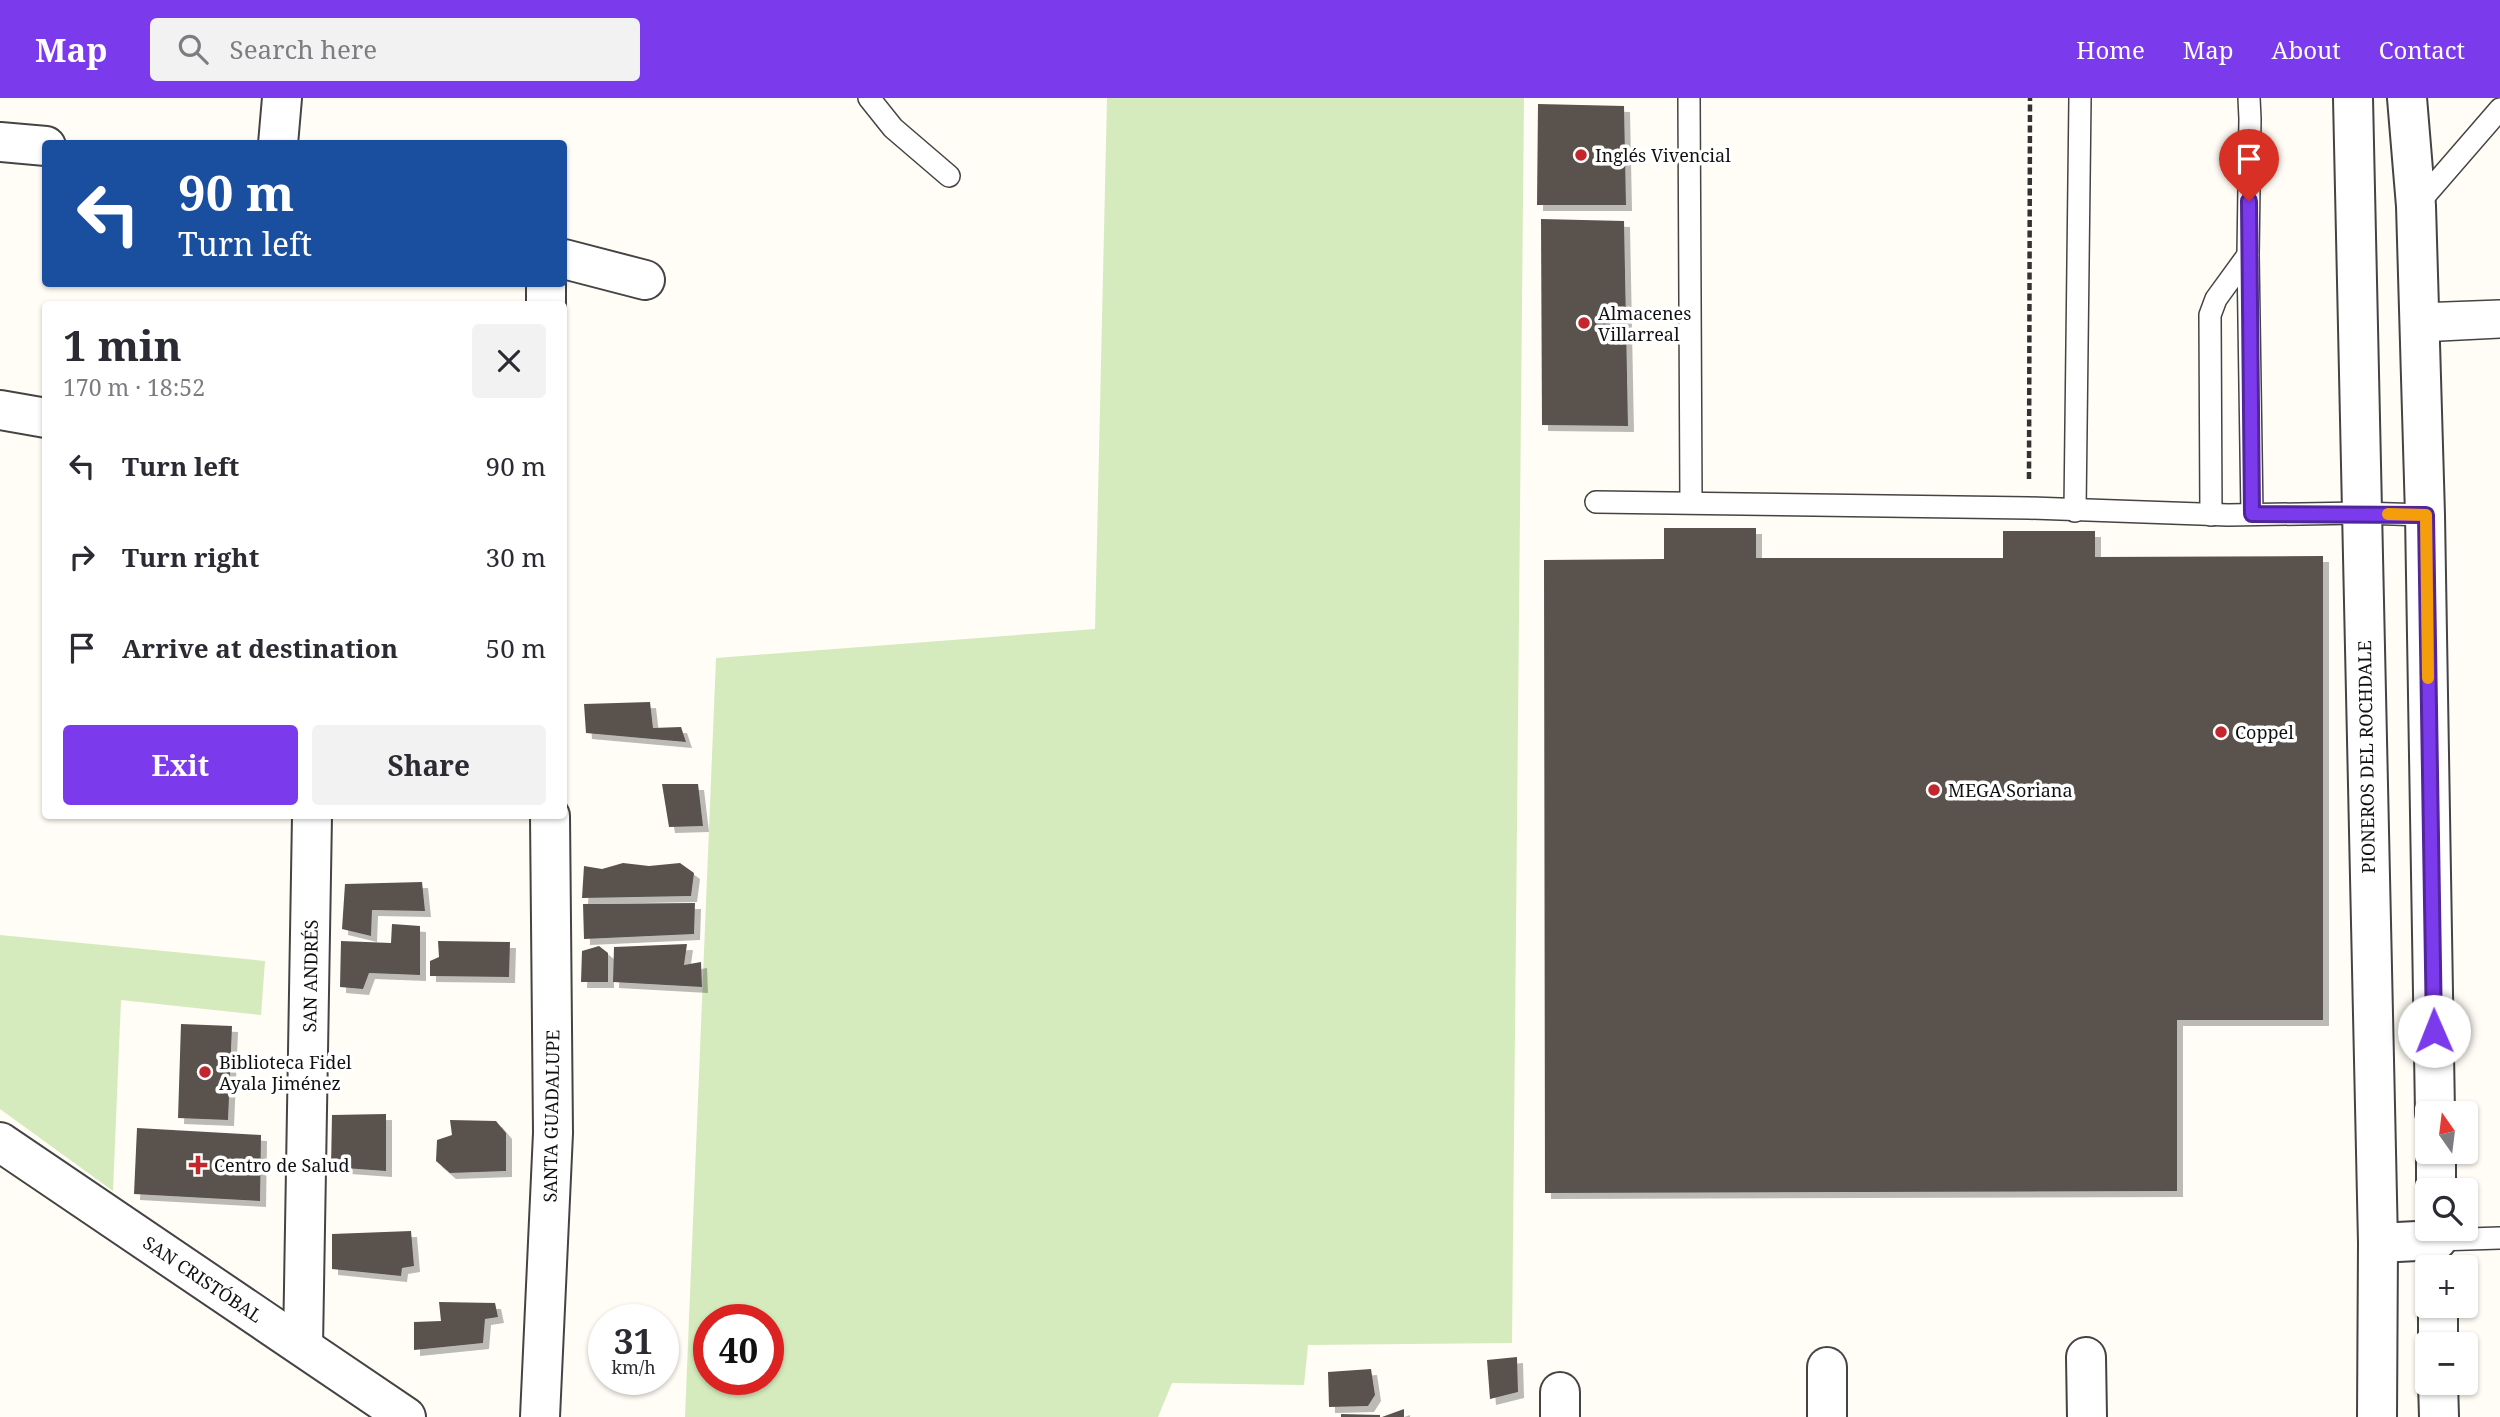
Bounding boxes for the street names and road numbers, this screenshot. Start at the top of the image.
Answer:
street label: PIONEROS DEL ROCHDALE [2352,640,2380,874]
street label: SAN ANDRÉS [297,919,323,1033]
street label: SANTA GUADALUPE [537,1029,565,1203]
street label: SAN CRISTÓBAL [139,1230,267,1328]

